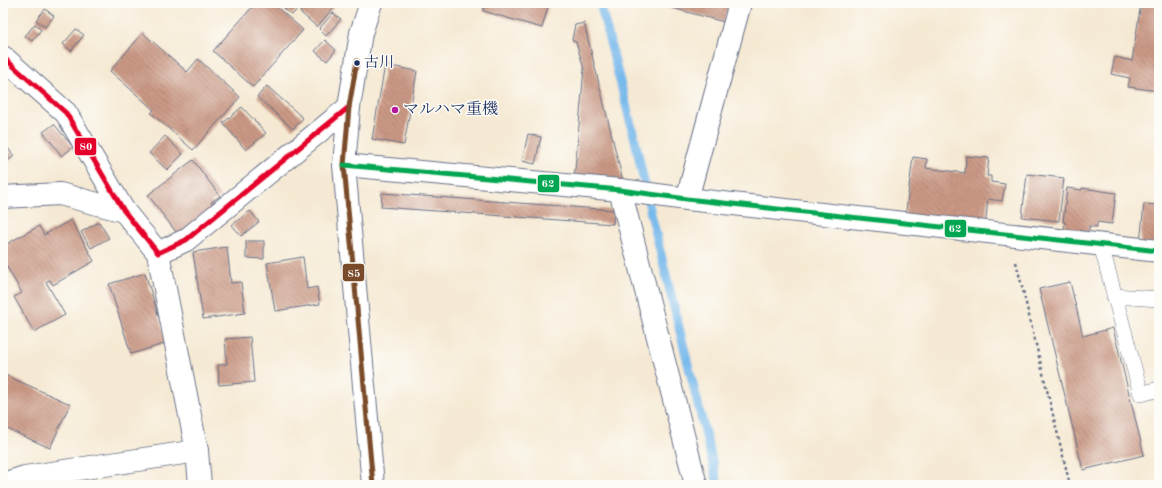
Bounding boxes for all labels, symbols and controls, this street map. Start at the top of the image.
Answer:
place label: 古川 [364,54,394,71]
marker: 古川 [352,58,362,68]
place label: マルハマ重機 [403,100,498,118]
marker: マルハマ重機 [390,105,400,115]
line badge: 80 [74,137,97,156]
text: 80 [80,142,92,153]
line badge: 62 [537,174,560,193]
text: 62 [542,179,554,190]
line badge: 62 [944,219,967,238]
text: 62 [949,224,961,235]
line badge: 85 [342,263,365,282]
text: 85 [348,269,360,280]

